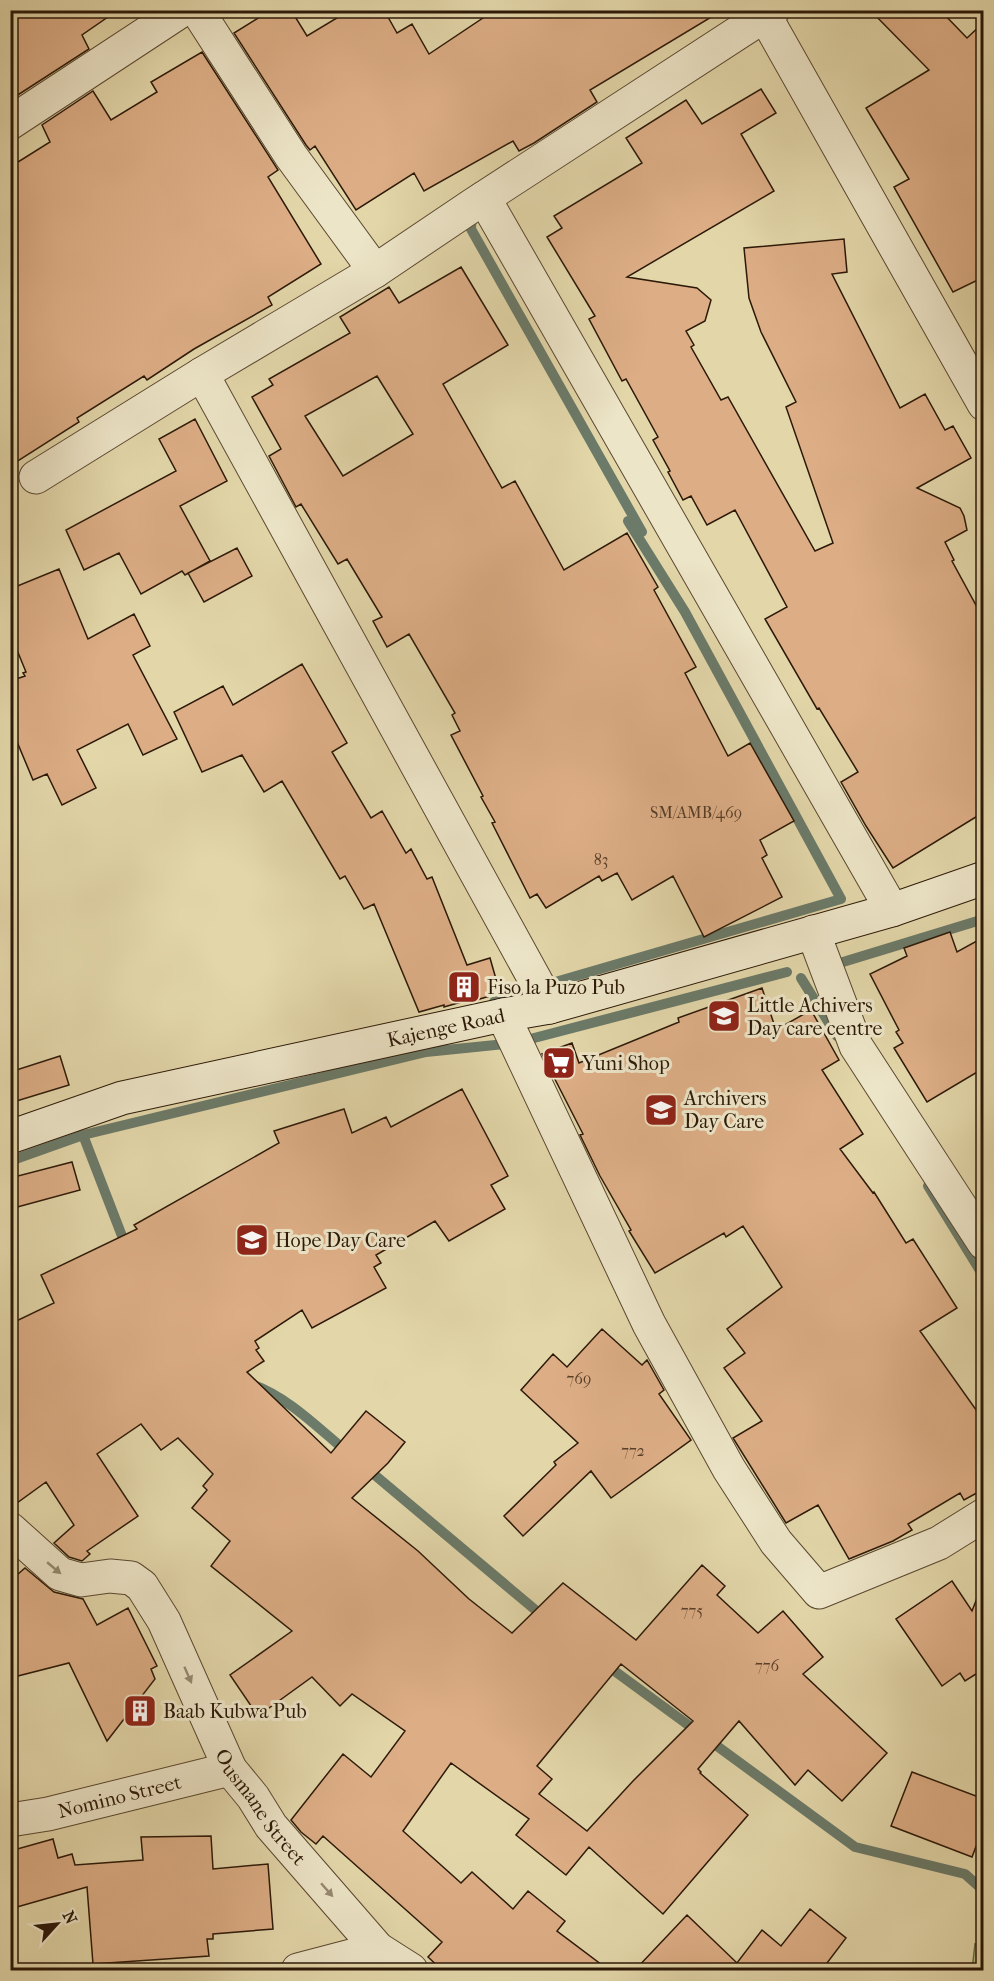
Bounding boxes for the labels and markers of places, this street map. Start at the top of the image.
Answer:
building icon: Fiso la Puzo Pub [446,969,482,1005]
place label: Fiso la Puzo Pub [487,976,625,999]
place label: Little Achivers Day care centre [747,994,882,1040]
school or university icon: Little Achivers Day care centre [706,998,742,1034]
supermarket icon: Yuni Shop [541,1045,577,1081]
place label: Yuni Shop [581,1052,670,1075]
place label: Archivers Day Care [683,1087,766,1133]
school or university icon: Archivers Day Care [643,1092,679,1128]
school or university icon: Hope Day Care [234,1222,270,1258]
place label: Hope Day Care [275,1229,406,1252]
building icon: Baab Kubwa Pub [122,1693,158,1729]
place label: Baab Kubwa Pub [163,1700,307,1723]

